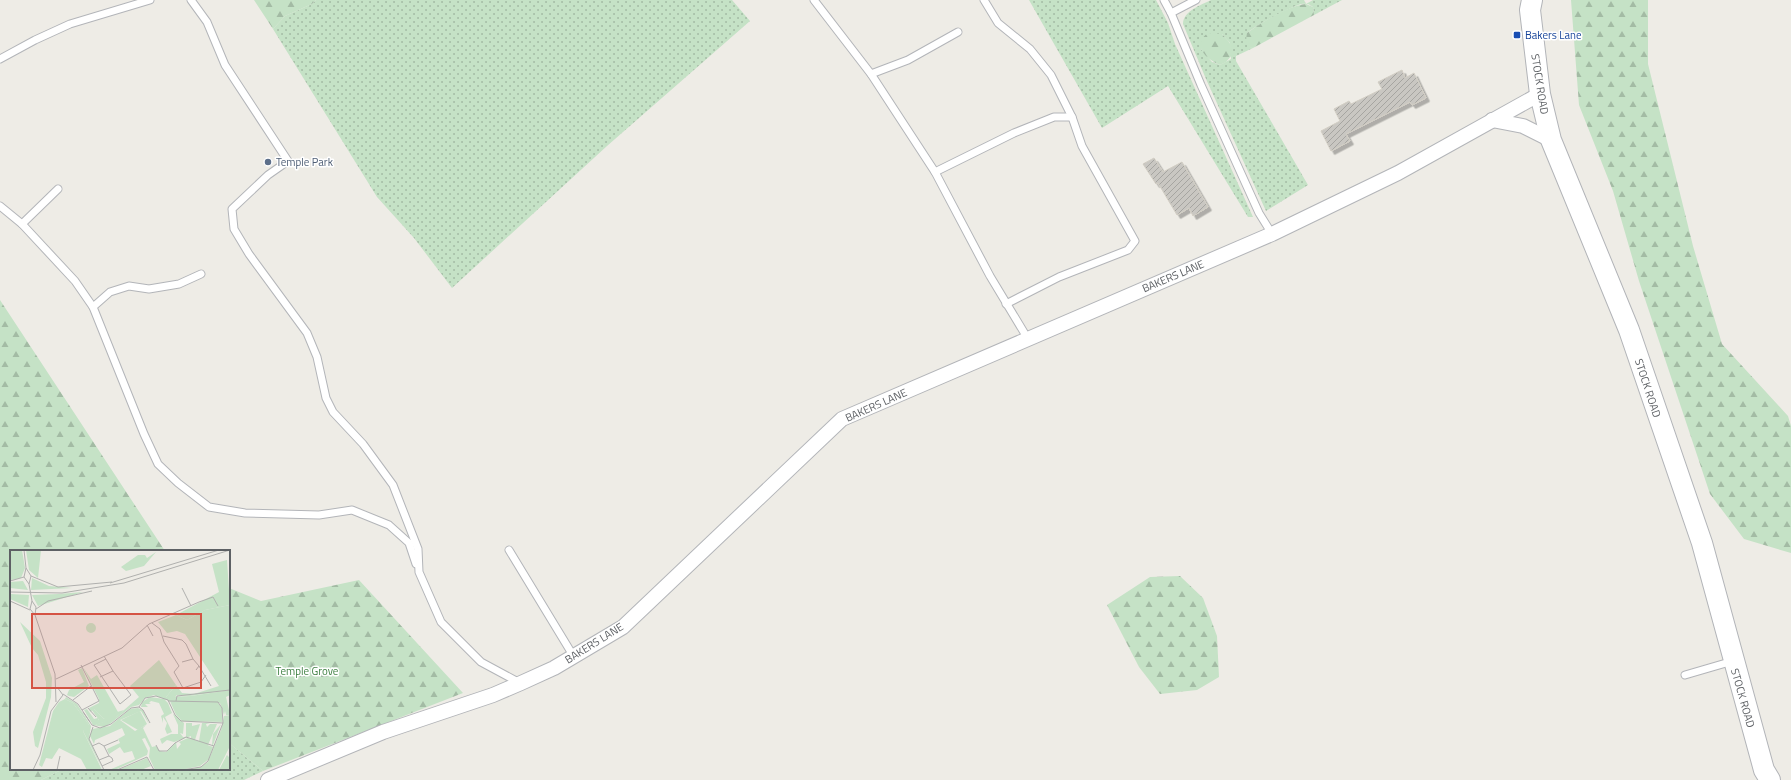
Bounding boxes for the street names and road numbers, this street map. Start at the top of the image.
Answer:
street label: STOCK ROAD [1527,53,1553,115]
street label: BAKERS LANE [1139,256,1207,296]
street label: STOCK ROAD [1631,357,1665,419]
street label: BAKERS LANE [843,384,909,426]
street label: BAKERS LANE [562,619,626,667]
street label: STOCK ROAD [1727,666,1759,730]

